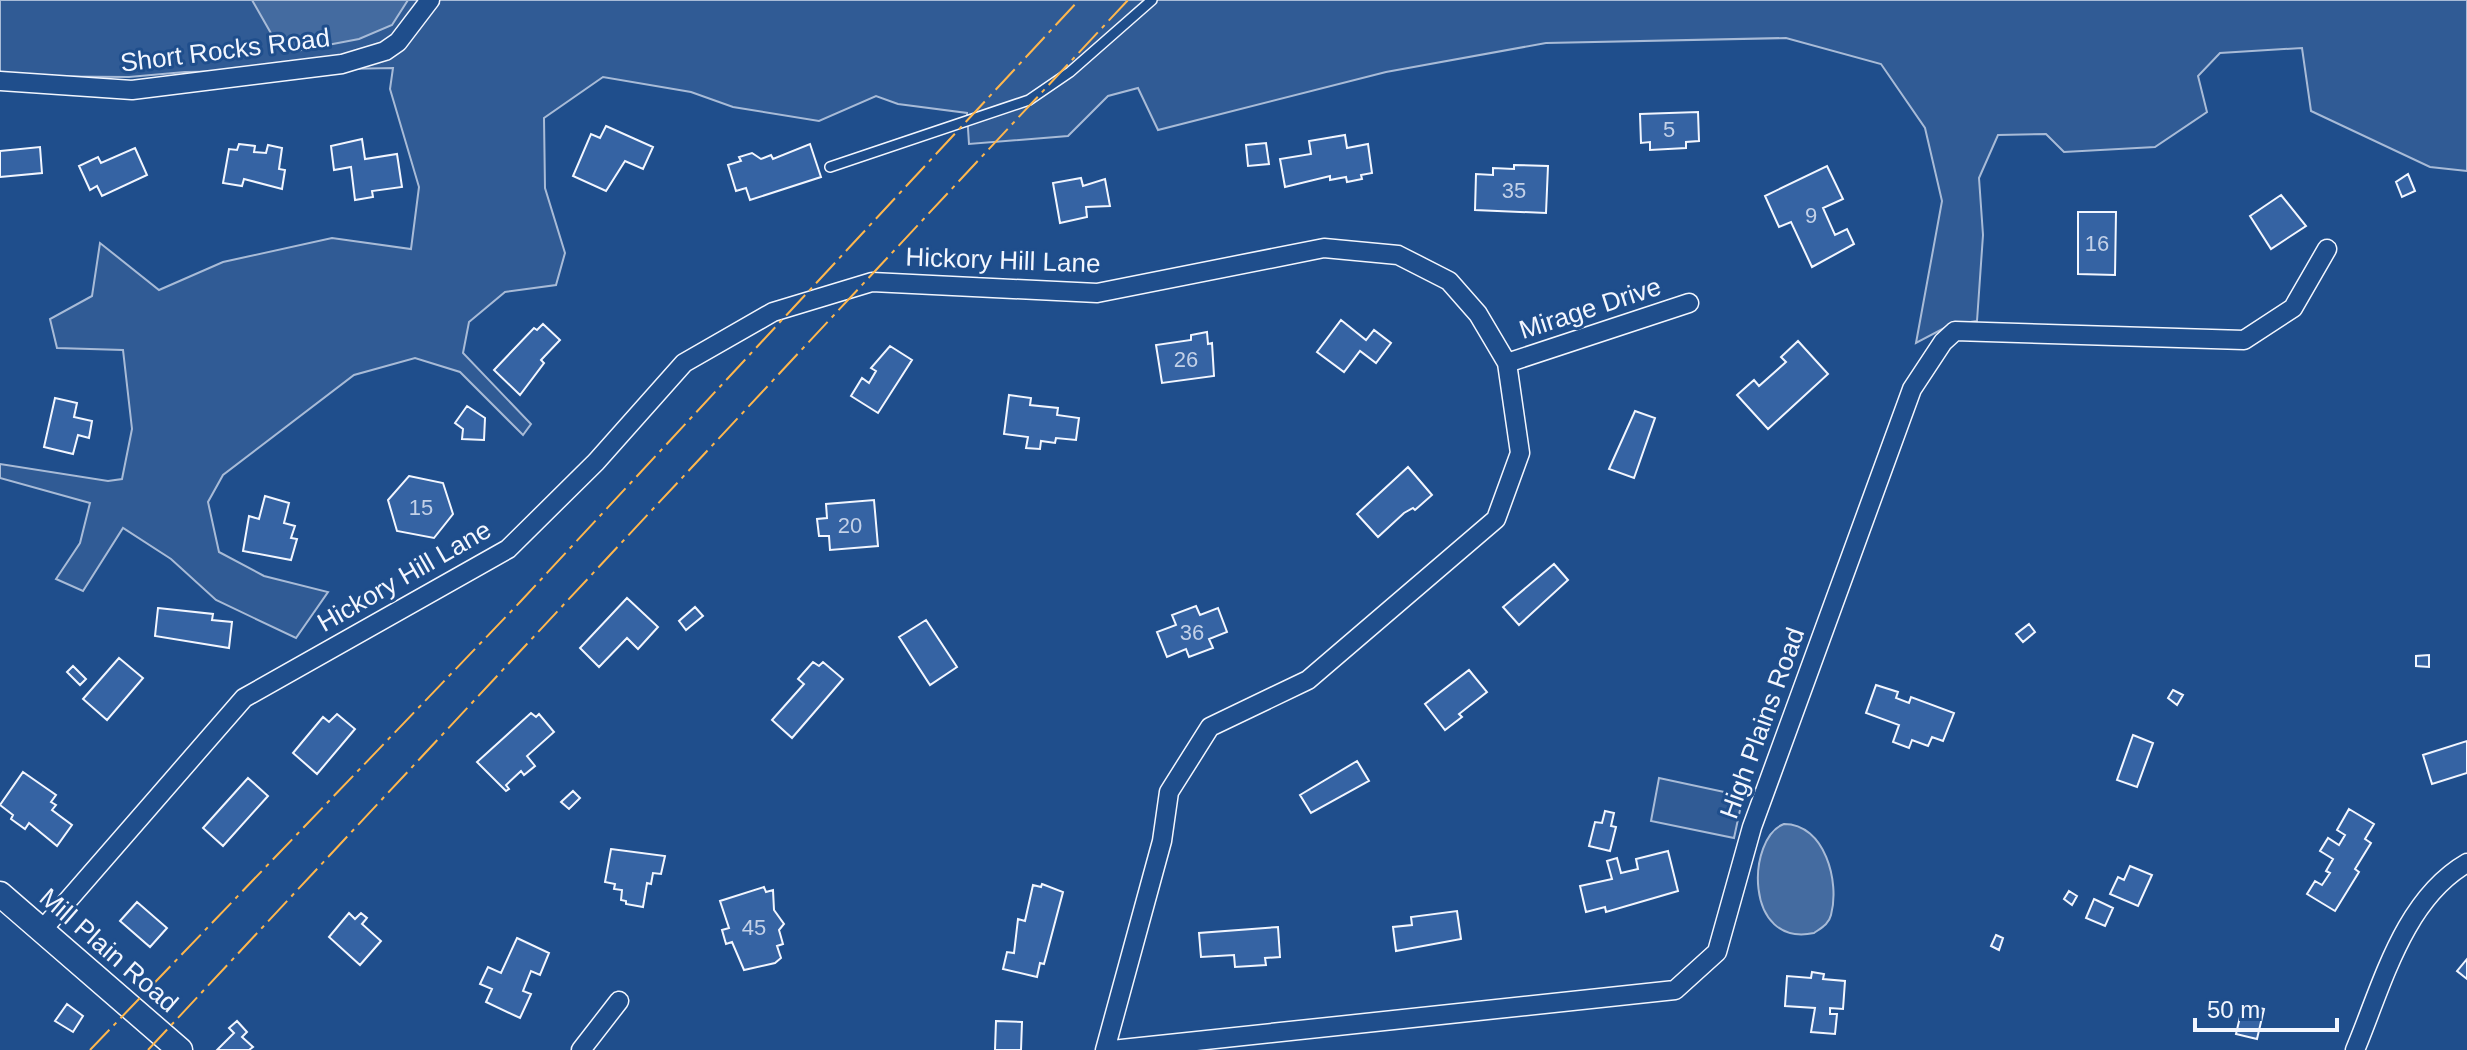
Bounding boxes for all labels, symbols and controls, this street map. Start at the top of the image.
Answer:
street label: Short Rocks Road [118,22,332,78]
house number: 5 [1663,117,1675,142]
house number: 35 [1502,178,1526,203]
house number: 9 [1805,203,1817,228]
house number: 16 [2085,231,2109,256]
street label: Hickory Hill Lane [905,242,1101,278]
street label: Mirage Drive [1515,271,1665,345]
house number: 26 [1174,347,1198,372]
house number: 15 [409,495,433,520]
house number: 20 [838,513,862,538]
street label: Hickory Hill Lane [312,514,496,638]
house number: 36 [1180,620,1204,645]
street label: High Plains Road [1714,623,1810,823]
street label: Mill Plain Road [34,882,184,1018]
house number: 45 [742,915,766,940]
scale bar [2195,982,2337,1032]
text: 50 m [2207,996,2260,1023]

